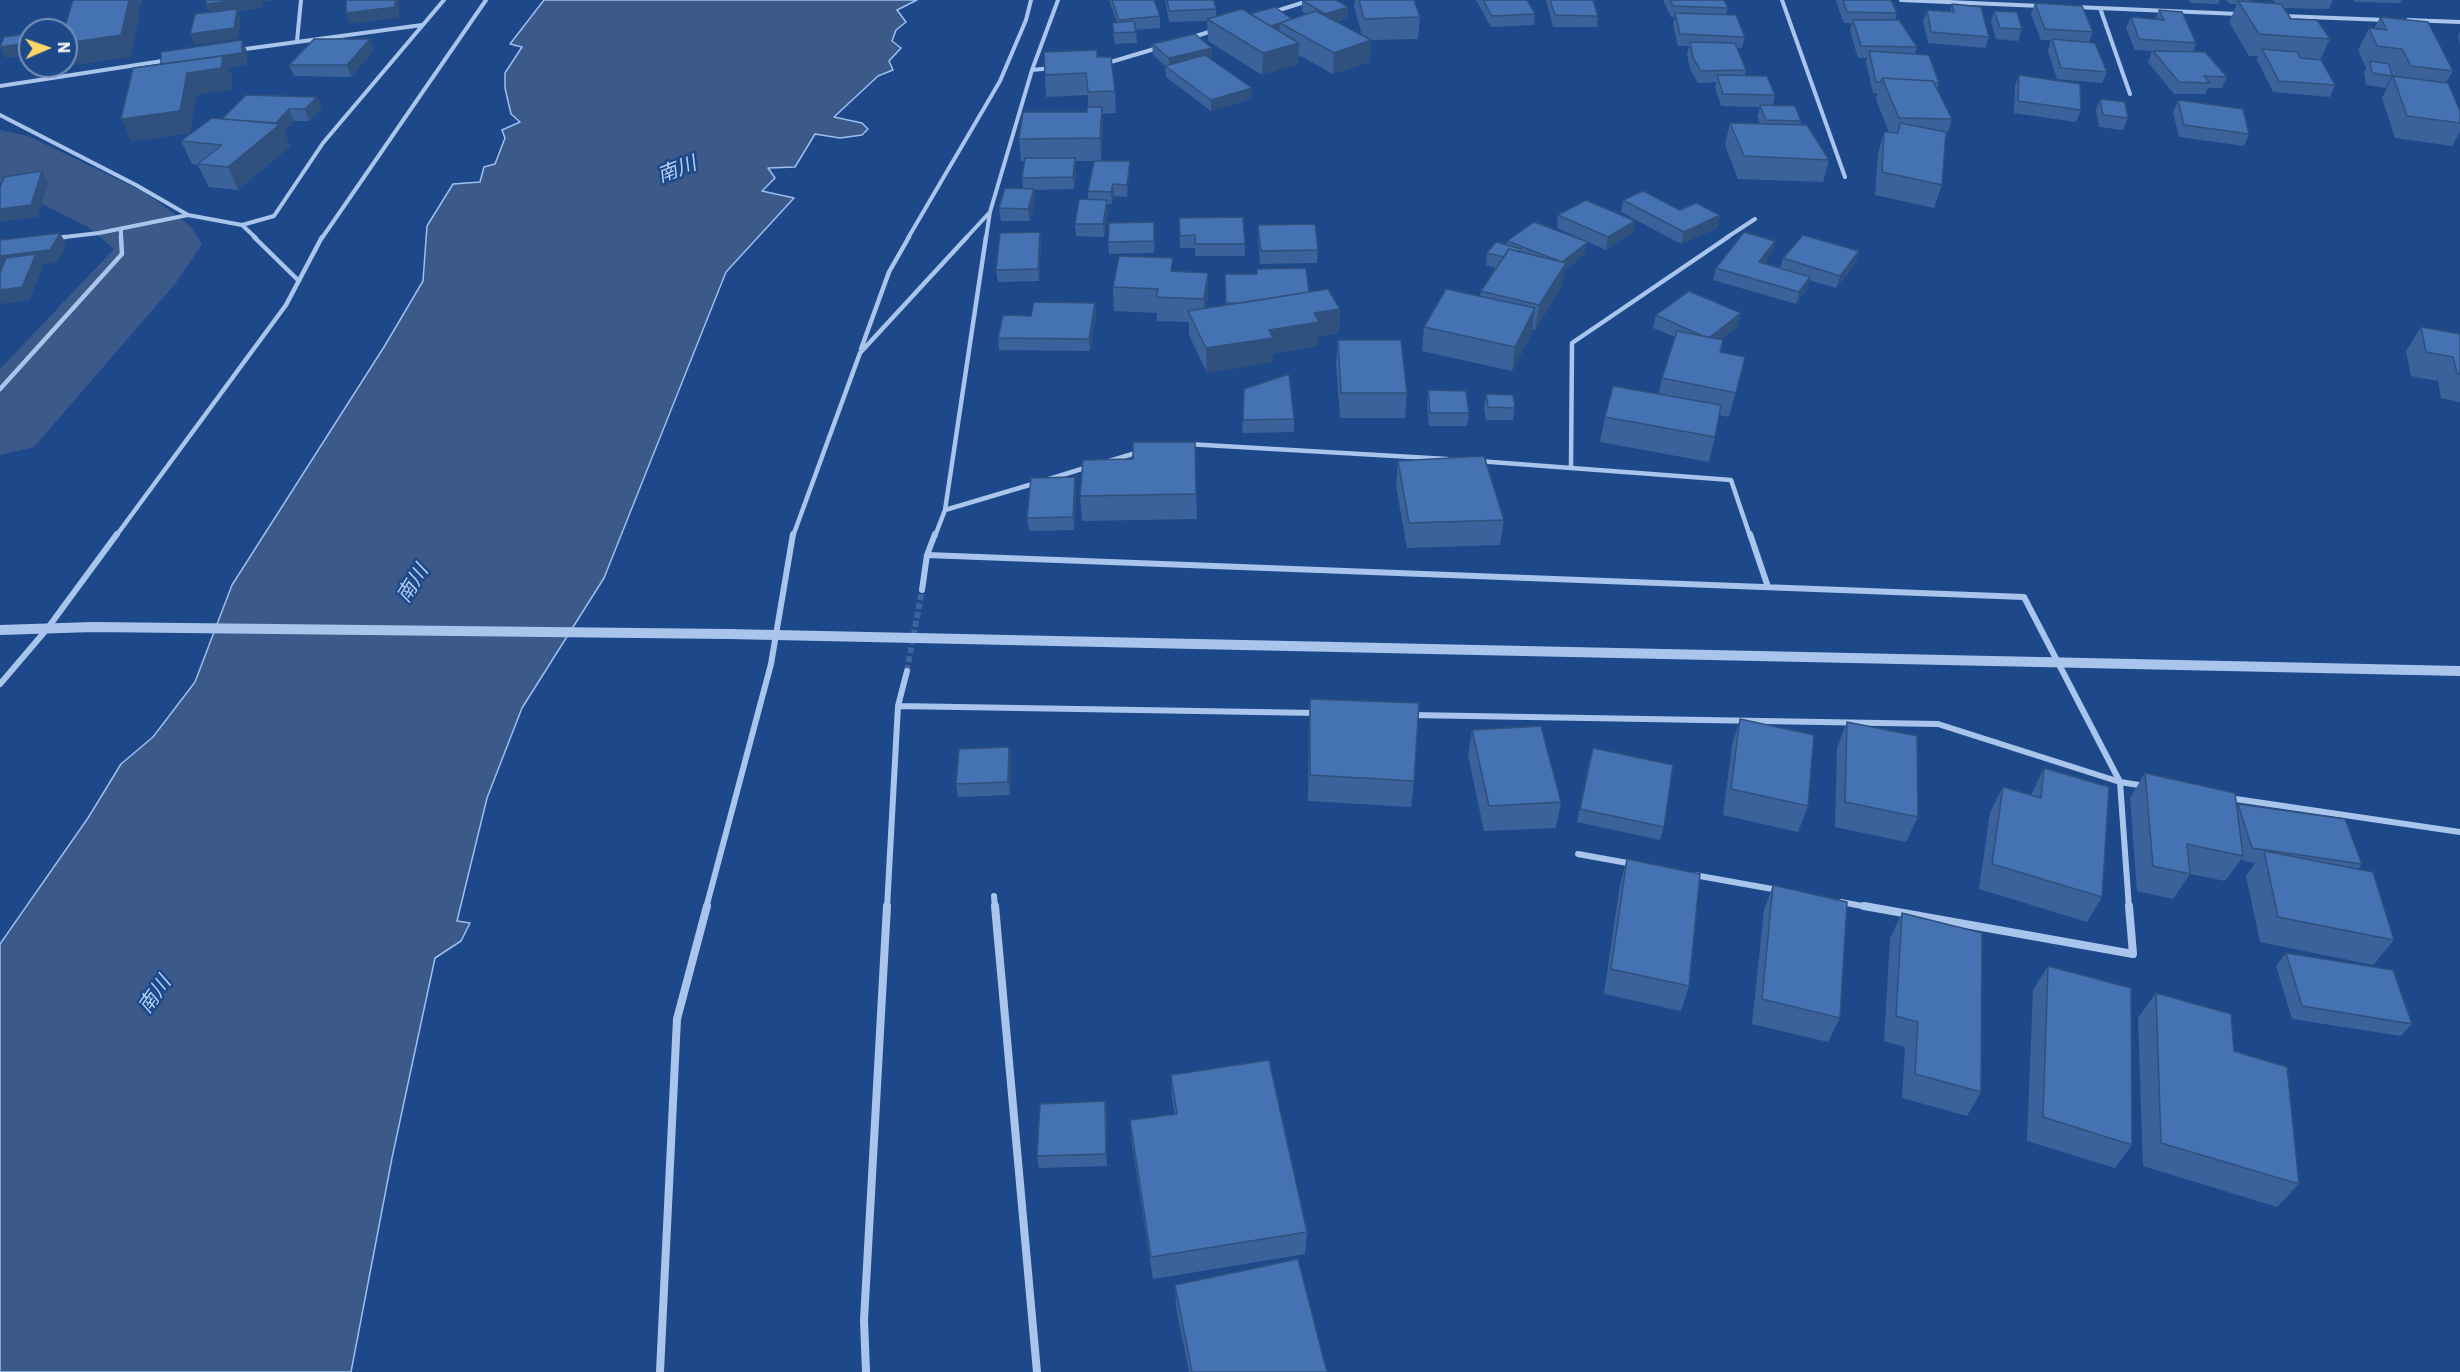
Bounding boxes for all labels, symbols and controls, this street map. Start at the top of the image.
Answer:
north arrow [18,18,78,78]
text: N [54,41,74,54]
water label: 南川 [654,152,700,188]
water label: 南川 [392,561,434,607]
water label: 南川 [134,972,176,1018]

